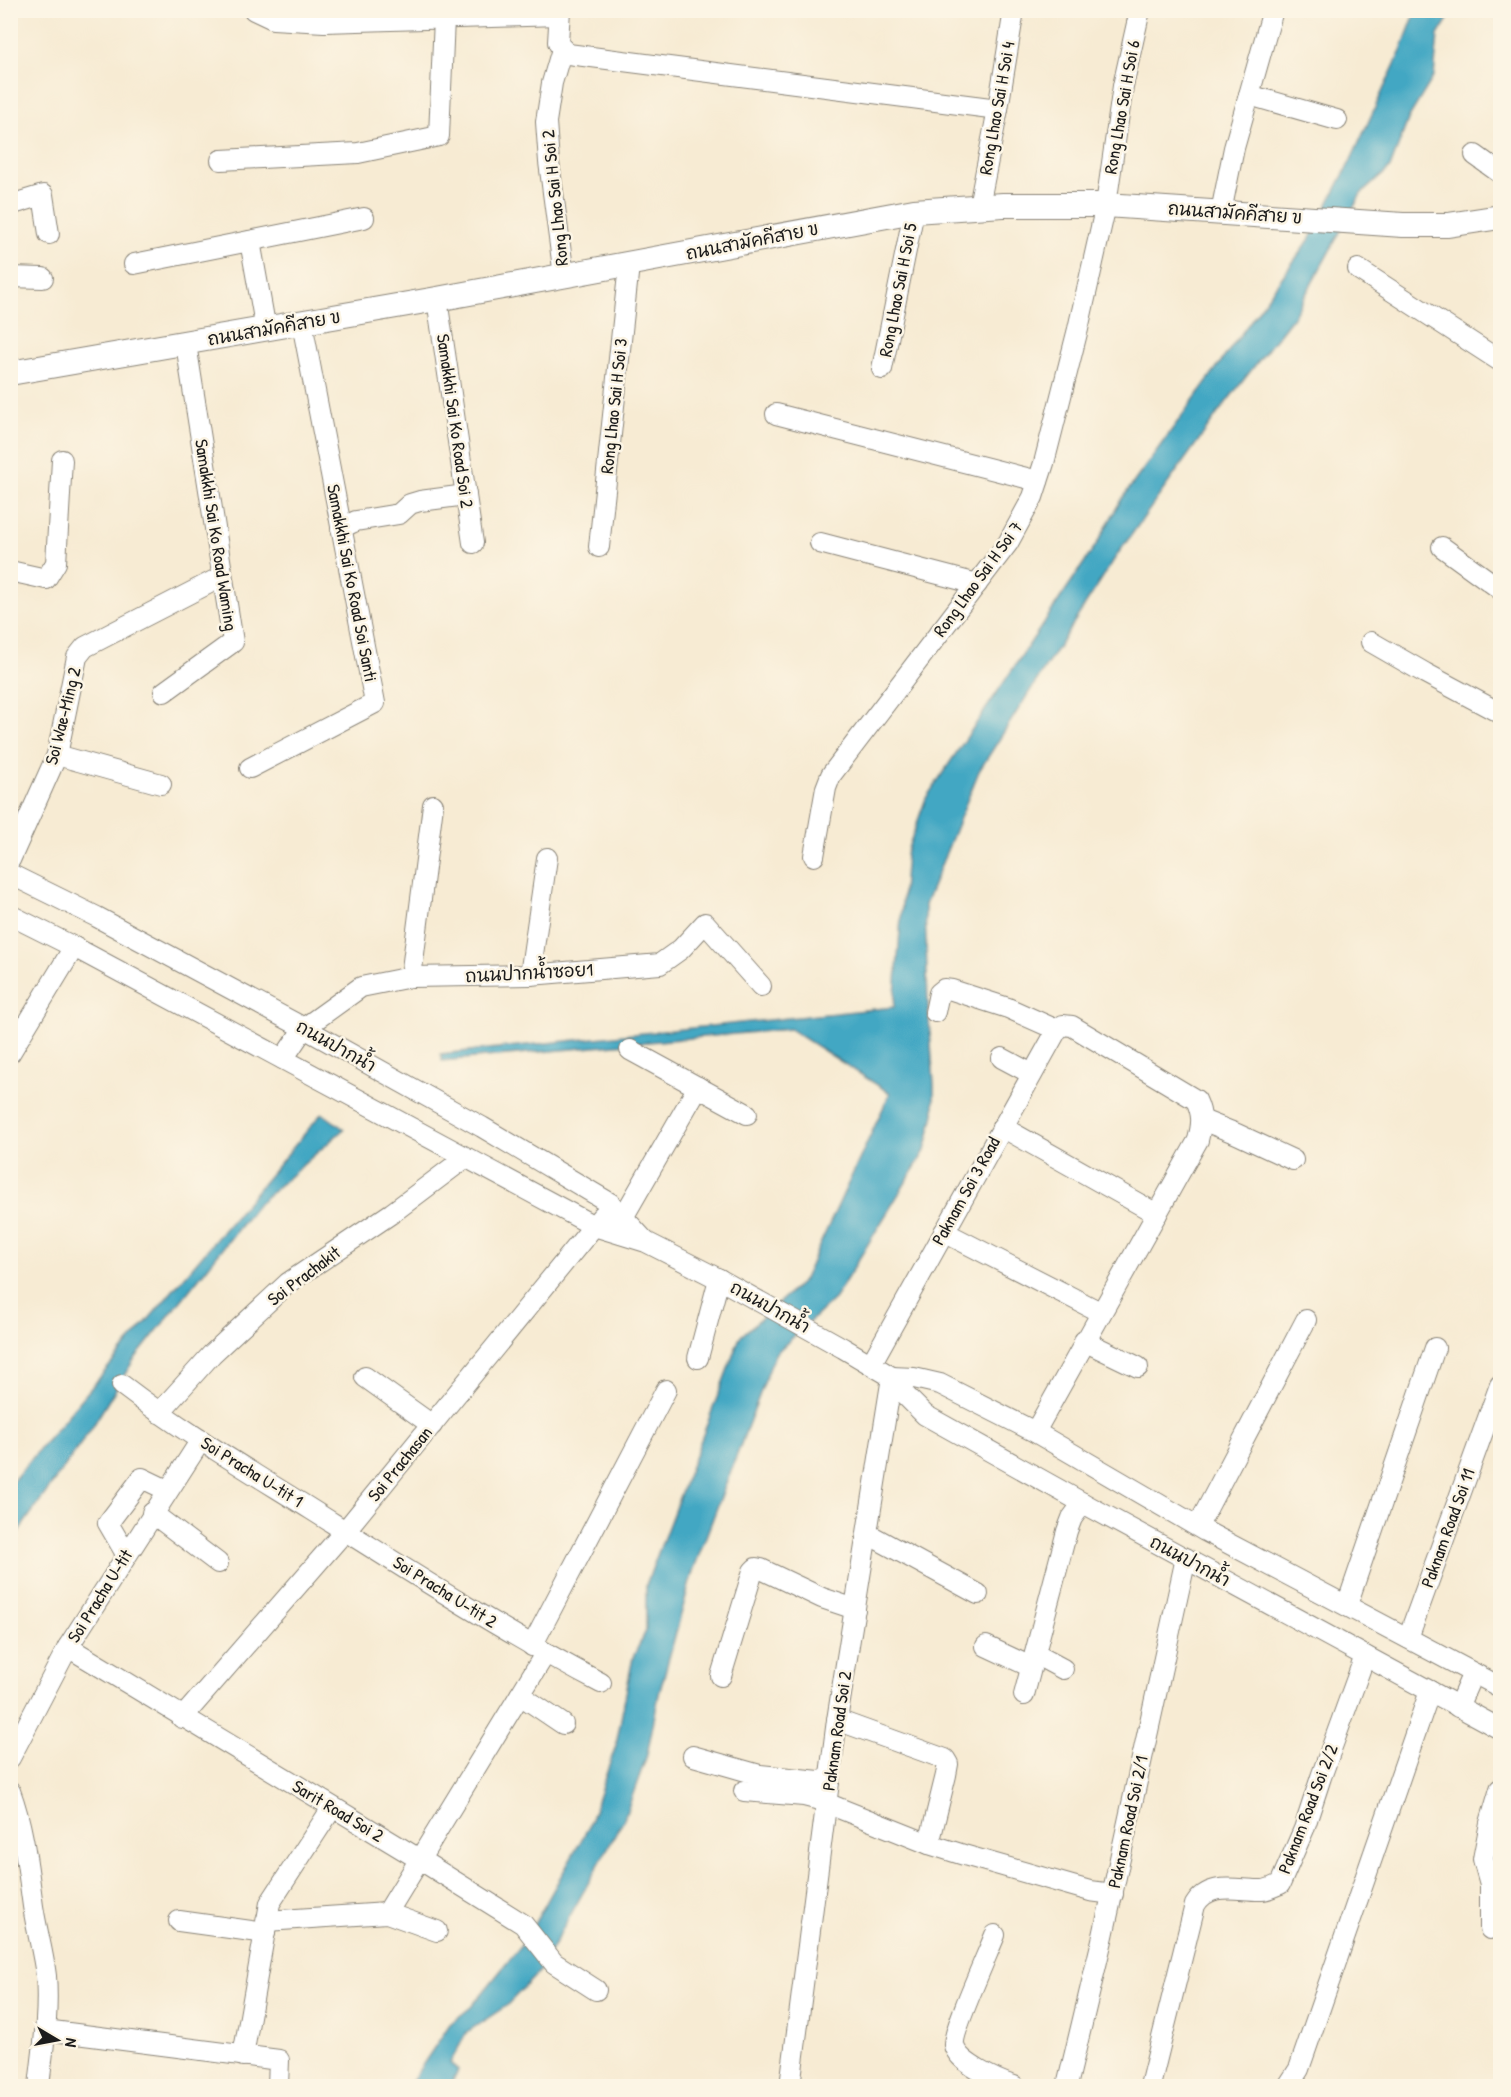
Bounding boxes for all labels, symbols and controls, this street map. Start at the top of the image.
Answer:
street label: Rong Lhao Sai H Soi 6 [1097,38,1146,176]
street label: Rong Lhao Sai H Soi 4 [972,39,1021,177]
street label: Rong Lhao Sai H Soi 2 [535,128,574,267]
street label: ถนนสามัคคีสาย ข [1167,195,1303,230]
street label: ถนนสามัคคีสาย ข [684,215,820,266]
street label: Rong Lhao Sai H Soi 5 [872,221,923,359]
street label: ถนนสามัคคีสาย ข [206,304,342,351]
street label: Samakkhi Sai Ko Road Soi 2 [431,332,480,510]
street label: Rong Lhao Sai H Soi 3 [594,337,633,475]
street label: Samakkhi Sai Ko Road Waming [189,437,244,633]
street label: Samakkhi Sai Ko Road Soi Santi [321,482,384,684]
street label: Rong Lhao Sai H Soi 7 [927,516,1028,642]
street label: Soi Wae-Ming 2 [38,664,87,767]
street label: ถนนปากนำ้ซอย1 [464,953,594,988]
street label: ถนนปากน้ำ [292,1010,383,1078]
street label: Paknam Soi 3 Road [926,1132,1006,1249]
street label: Soi Prachakit [262,1239,346,1311]
street label: ถนนปากน้ำ [726,1271,817,1339]
street label: Soi Prachasan [362,1421,438,1507]
street label: Soi Pracha U-tit 1 [196,1430,308,1513]
street label: Paknam Road Soi 11 [1414,1465,1481,1591]
street label: ถนนปากน้ำ [1146,1525,1237,1592]
street label: Soi Pracha U-tit [61,1544,139,1647]
street label: Soi Pracha U-tit 2 [389,1550,503,1634]
street label: Paknam Road Soi 2 [816,1669,857,1792]
street label: Paknam Road Soi 2/2 [1271,1740,1344,1877]
street label: Paknam Road Soi 2/1 [1101,1753,1154,1890]
street label: Sarit Road Soi 2 [288,1773,389,1848]
north arrow [27,2010,87,2070]
text: N [60,2037,83,2049]

